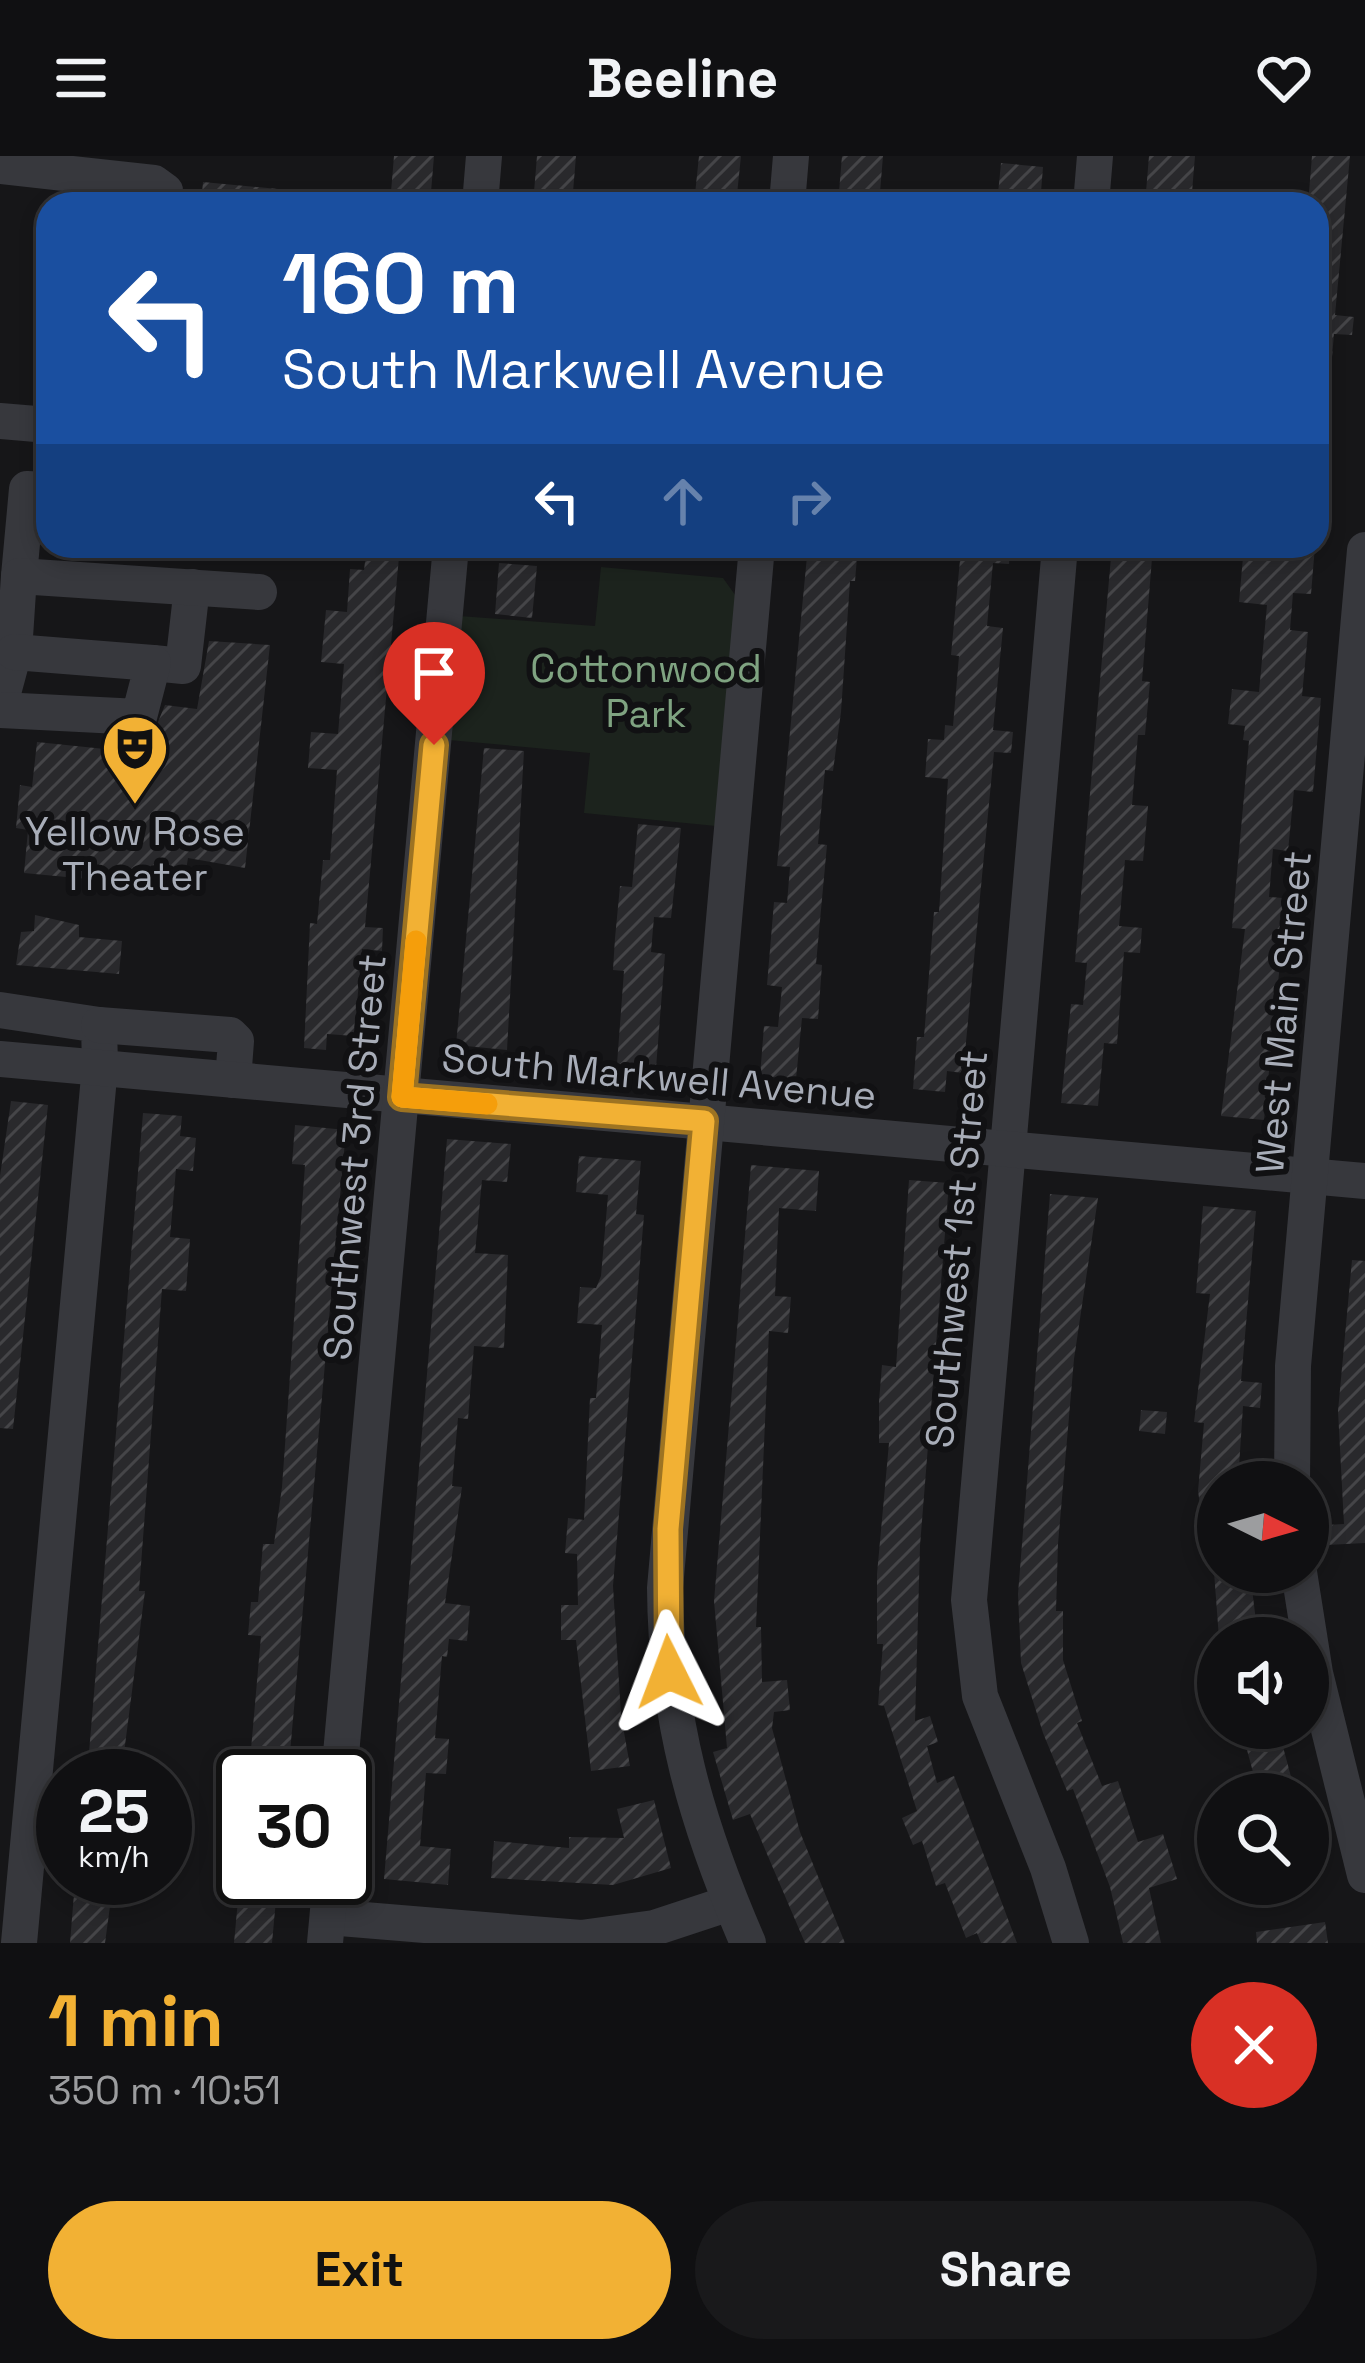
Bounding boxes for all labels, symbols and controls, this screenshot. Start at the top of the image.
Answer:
text: Beeline [587,44,778,113]
icon: menu [48,45,114,111]
icon: heart [1251,45,1317,111]
text: 160 m [282,230,519,338]
icon: left [84,240,240,396]
text: South Markwell Avenue [282,335,886,404]
icon: left [524,468,590,534]
icon: ahead [650,468,716,534]
icon: right [776,468,842,534]
pin [383,622,485,745]
icon: arrive [401,640,467,706]
park label: Cottonwood Park [530,644,762,738]
theatre icon: Yellow Rose Theater [100,713,170,807]
place label: Yellow Rose Theater [25,807,245,901]
street label: West Main Street [1245,849,1322,1175]
street label: Southwest 3rd Street [312,952,397,1362]
street label: South Markwell Avenue [440,1033,878,1120]
street label: Southwest 1st Street [915,1048,998,1450]
north arrow [1197,1461,1329,1593]
map controls [1197,1461,1329,1905]
position arrow [606,1609,732,1735]
button: sound [1197,1617,1329,1749]
speed limit sign: 30 [216,1749,372,1905]
text: 25 [78,1773,150,1850]
button: search [1197,1773,1329,1905]
text: km/h [78,1837,150,1876]
text: 1 min [48,1975,224,2067]
button: close [1191,1982,1317,2108]
text: 350 m · 10:51 [48,2066,281,2115]
button: Exit [48,2201,671,2339]
button: Share [695,2201,1317,2339]

